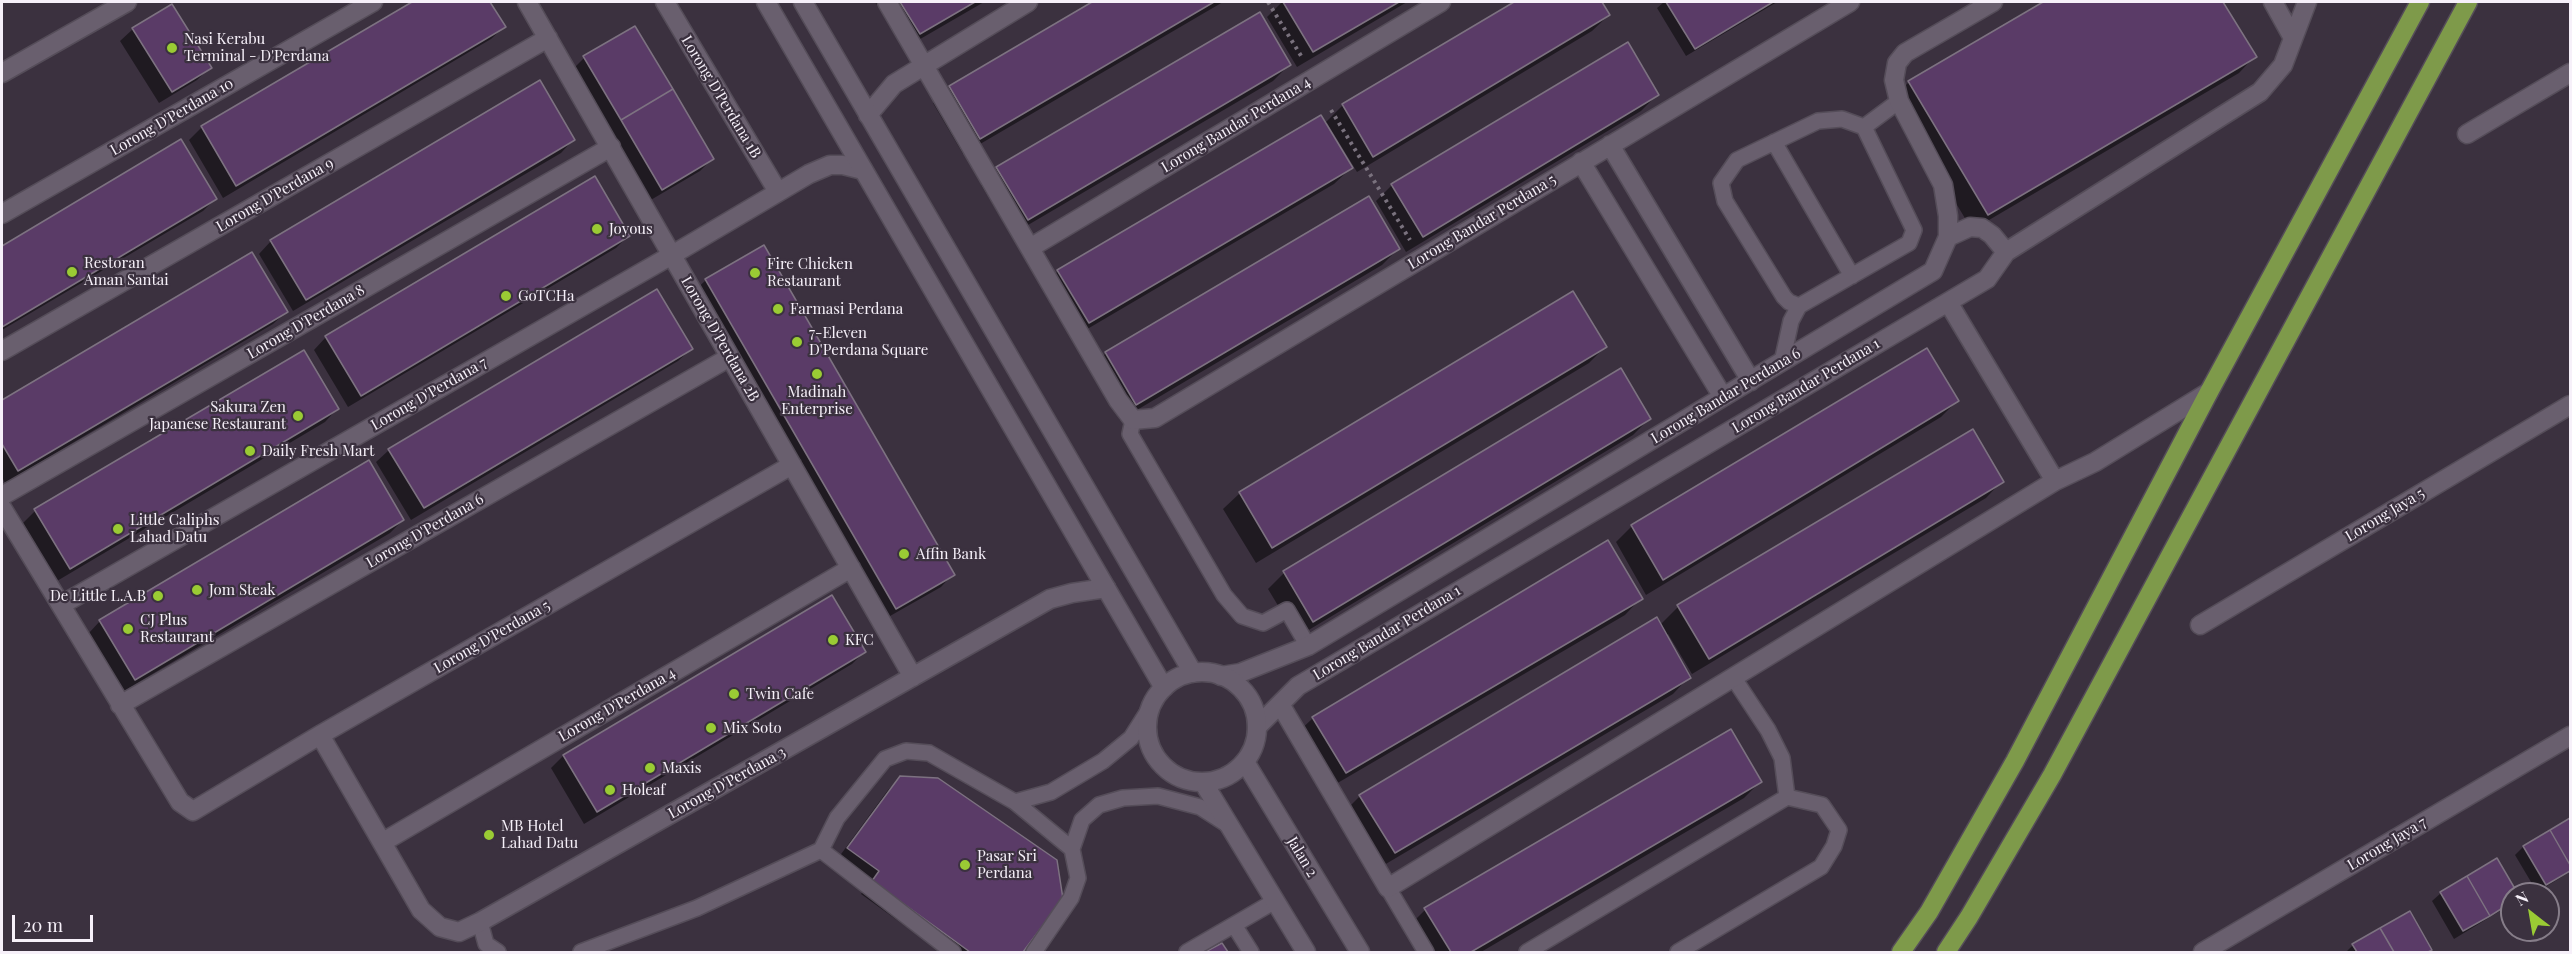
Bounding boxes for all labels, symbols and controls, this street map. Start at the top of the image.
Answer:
place label: Nasi Kerabu Terminal - D'Perdana [184,30,329,65]
street label: Lorong D'Perdana 1B [677,33,765,161]
marker: Nasi Kerabu Terminal - D'Perdana [165,41,179,55]
street label: Lorong Bandar Perdana 4 [1158,73,1314,177]
street label: Lorong D'Perdana 10 [107,74,237,160]
street label: Lorong D'Perdana 9 [213,154,337,236]
street label: Lorong Bandar Perdana 5 [1405,171,1559,273]
place label: Joyous [609,220,653,238]
marker: Joyous [590,222,604,236]
place label: Restoran Aman Santai [84,254,169,289]
place label: Fire Chicken Restaurant [767,255,853,290]
marker: Restoran Aman Santai [65,265,79,279]
marker: Fire Chicken Restaurant [748,266,762,280]
street label: Lorong D'Perdana 2B [677,273,763,405]
street label: Lorong D'Perdana 8 [244,281,368,363]
place label: GoTCHa [518,287,575,305]
marker: GoTCHa [499,289,513,303]
place label: Farmasi Perdana [790,300,903,318]
marker: Farmasi Perdana [771,302,785,316]
place label: 7-Eleven D'Perdana Square [809,324,928,359]
marker: 7-Eleven D'Perdana Square [790,335,804,349]
street label: Lorong Bandar Perdana 1 [1729,335,1883,437]
street label: Lorong Bandar Perdana 6 [1648,344,1804,448]
street label: Lorong D'Perdana 7 [368,354,490,434]
marker: Madinah Enterprise [810,367,824,381]
place label: Madinah Enterprise [781,383,853,418]
place label: Sakura Zen Japanese Restaurant [149,398,286,433]
marker: Sakura Zen Japanese Restaurant [291,409,305,423]
place label: Daily Fresh Mart [262,442,374,460]
marker: Daily Fresh Mart [243,444,257,458]
street label: Lorong Jaya 5 [2342,484,2428,546]
street label: Lorong D'Perdana 6 [363,490,487,572]
place label: Little Caliphs Lahad Datu [130,511,219,546]
marker: Little Caliphs Lahad Datu [111,522,125,536]
place label: Affin Bank [916,545,986,563]
marker: Affin Bank [897,547,911,561]
place label: Jom Steak [209,581,276,599]
street label: Lorong Bandar Perdana 1 [1310,582,1464,684]
marker: Jom Steak [190,583,204,597]
place label: De Little L.A.B [50,587,146,605]
marker: De Little L.A.B [151,589,165,603]
street label: Lorong D'Perdana 5 [431,596,553,678]
place label: CJ Plus Restaurant [140,611,214,646]
marker: CJ Plus Restaurant [121,622,135,636]
place label: KFC [845,631,874,649]
marker: KFC [826,633,840,647]
street label: Lorong D'Perdana 4 [555,664,679,746]
place label: Twin Cafe [746,685,814,703]
marker: Twin Cafe [727,687,741,701]
place label: Mix Soto [723,719,782,737]
marker: Mix Soto [704,721,718,735]
street label: Lorong D'Perdana 3 [665,743,789,823]
place label: Maxis [662,759,701,777]
marker: Maxis [643,761,657,775]
place label: Holeaf [622,781,665,799]
marker: Holeaf [603,783,617,797]
street label: Lorong Jaya 7 [2344,813,2430,875]
place label: MB Hotel Lahad Datu [501,817,578,852]
marker: MB Hotel Lahad Datu [482,828,496,842]
street label: Jalan 2 [1283,834,1321,880]
place label: Pasar Sri Perdana [977,847,1037,882]
marker: Pasar Sri Perdana [958,858,972,872]
north arrow [2500,882,2560,942]
text: N [2511,886,2532,910]
scale bar [15,903,96,941]
text: 20 m [23,913,63,937]

